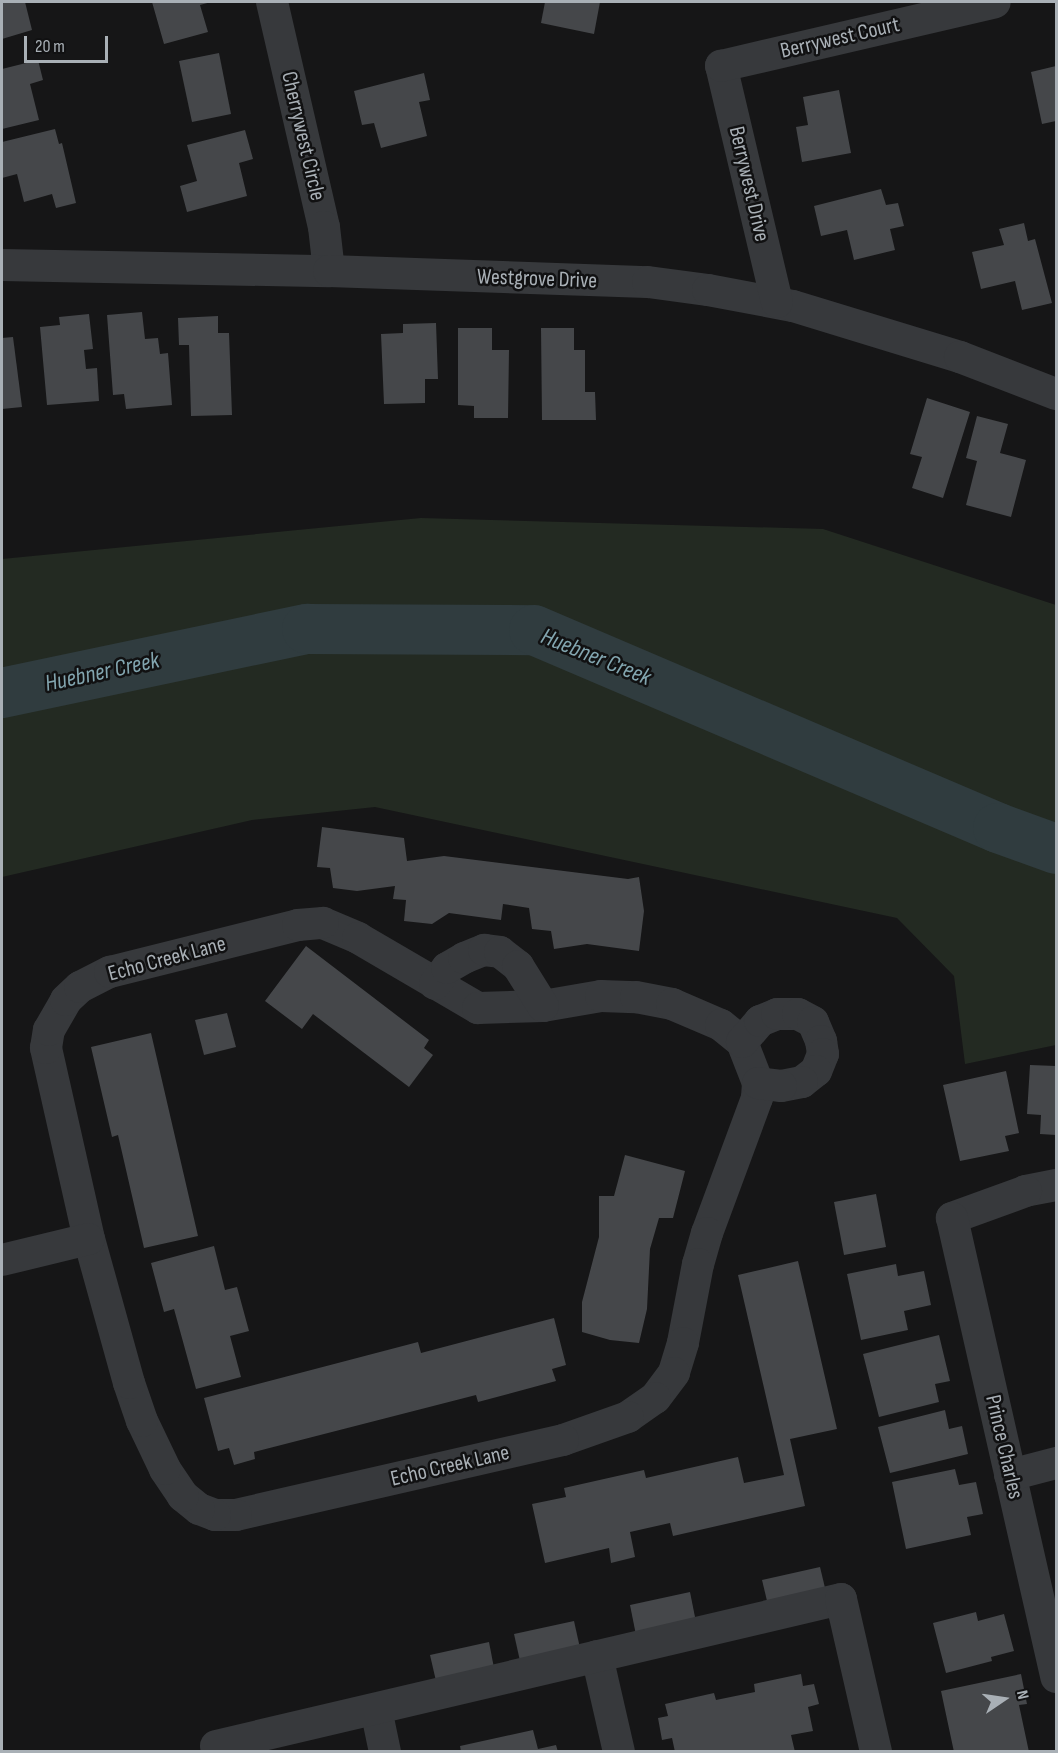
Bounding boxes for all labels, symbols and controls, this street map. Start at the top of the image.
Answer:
street label: Berrywest Court [778,12,902,64]
scale bar [27,24,111,62]
text: 20 m [35,36,65,57]
street label: Cherrywest Circle [275,69,331,203]
street label: Berrywest Drive [723,124,775,244]
street label: Westgrove Drive [476,264,598,294]
water label: Huebner Creek [537,622,655,692]
water label: Huebner Creek [42,646,162,698]
street label: Echo Creek Lane [105,931,229,987]
street label: Prince Charles [979,1392,1029,1502]
street label: Echo Creek Lane [388,1440,512,1492]
north arrow [974,1669,1034,1729]
text: N [1012,1689,1032,1701]

